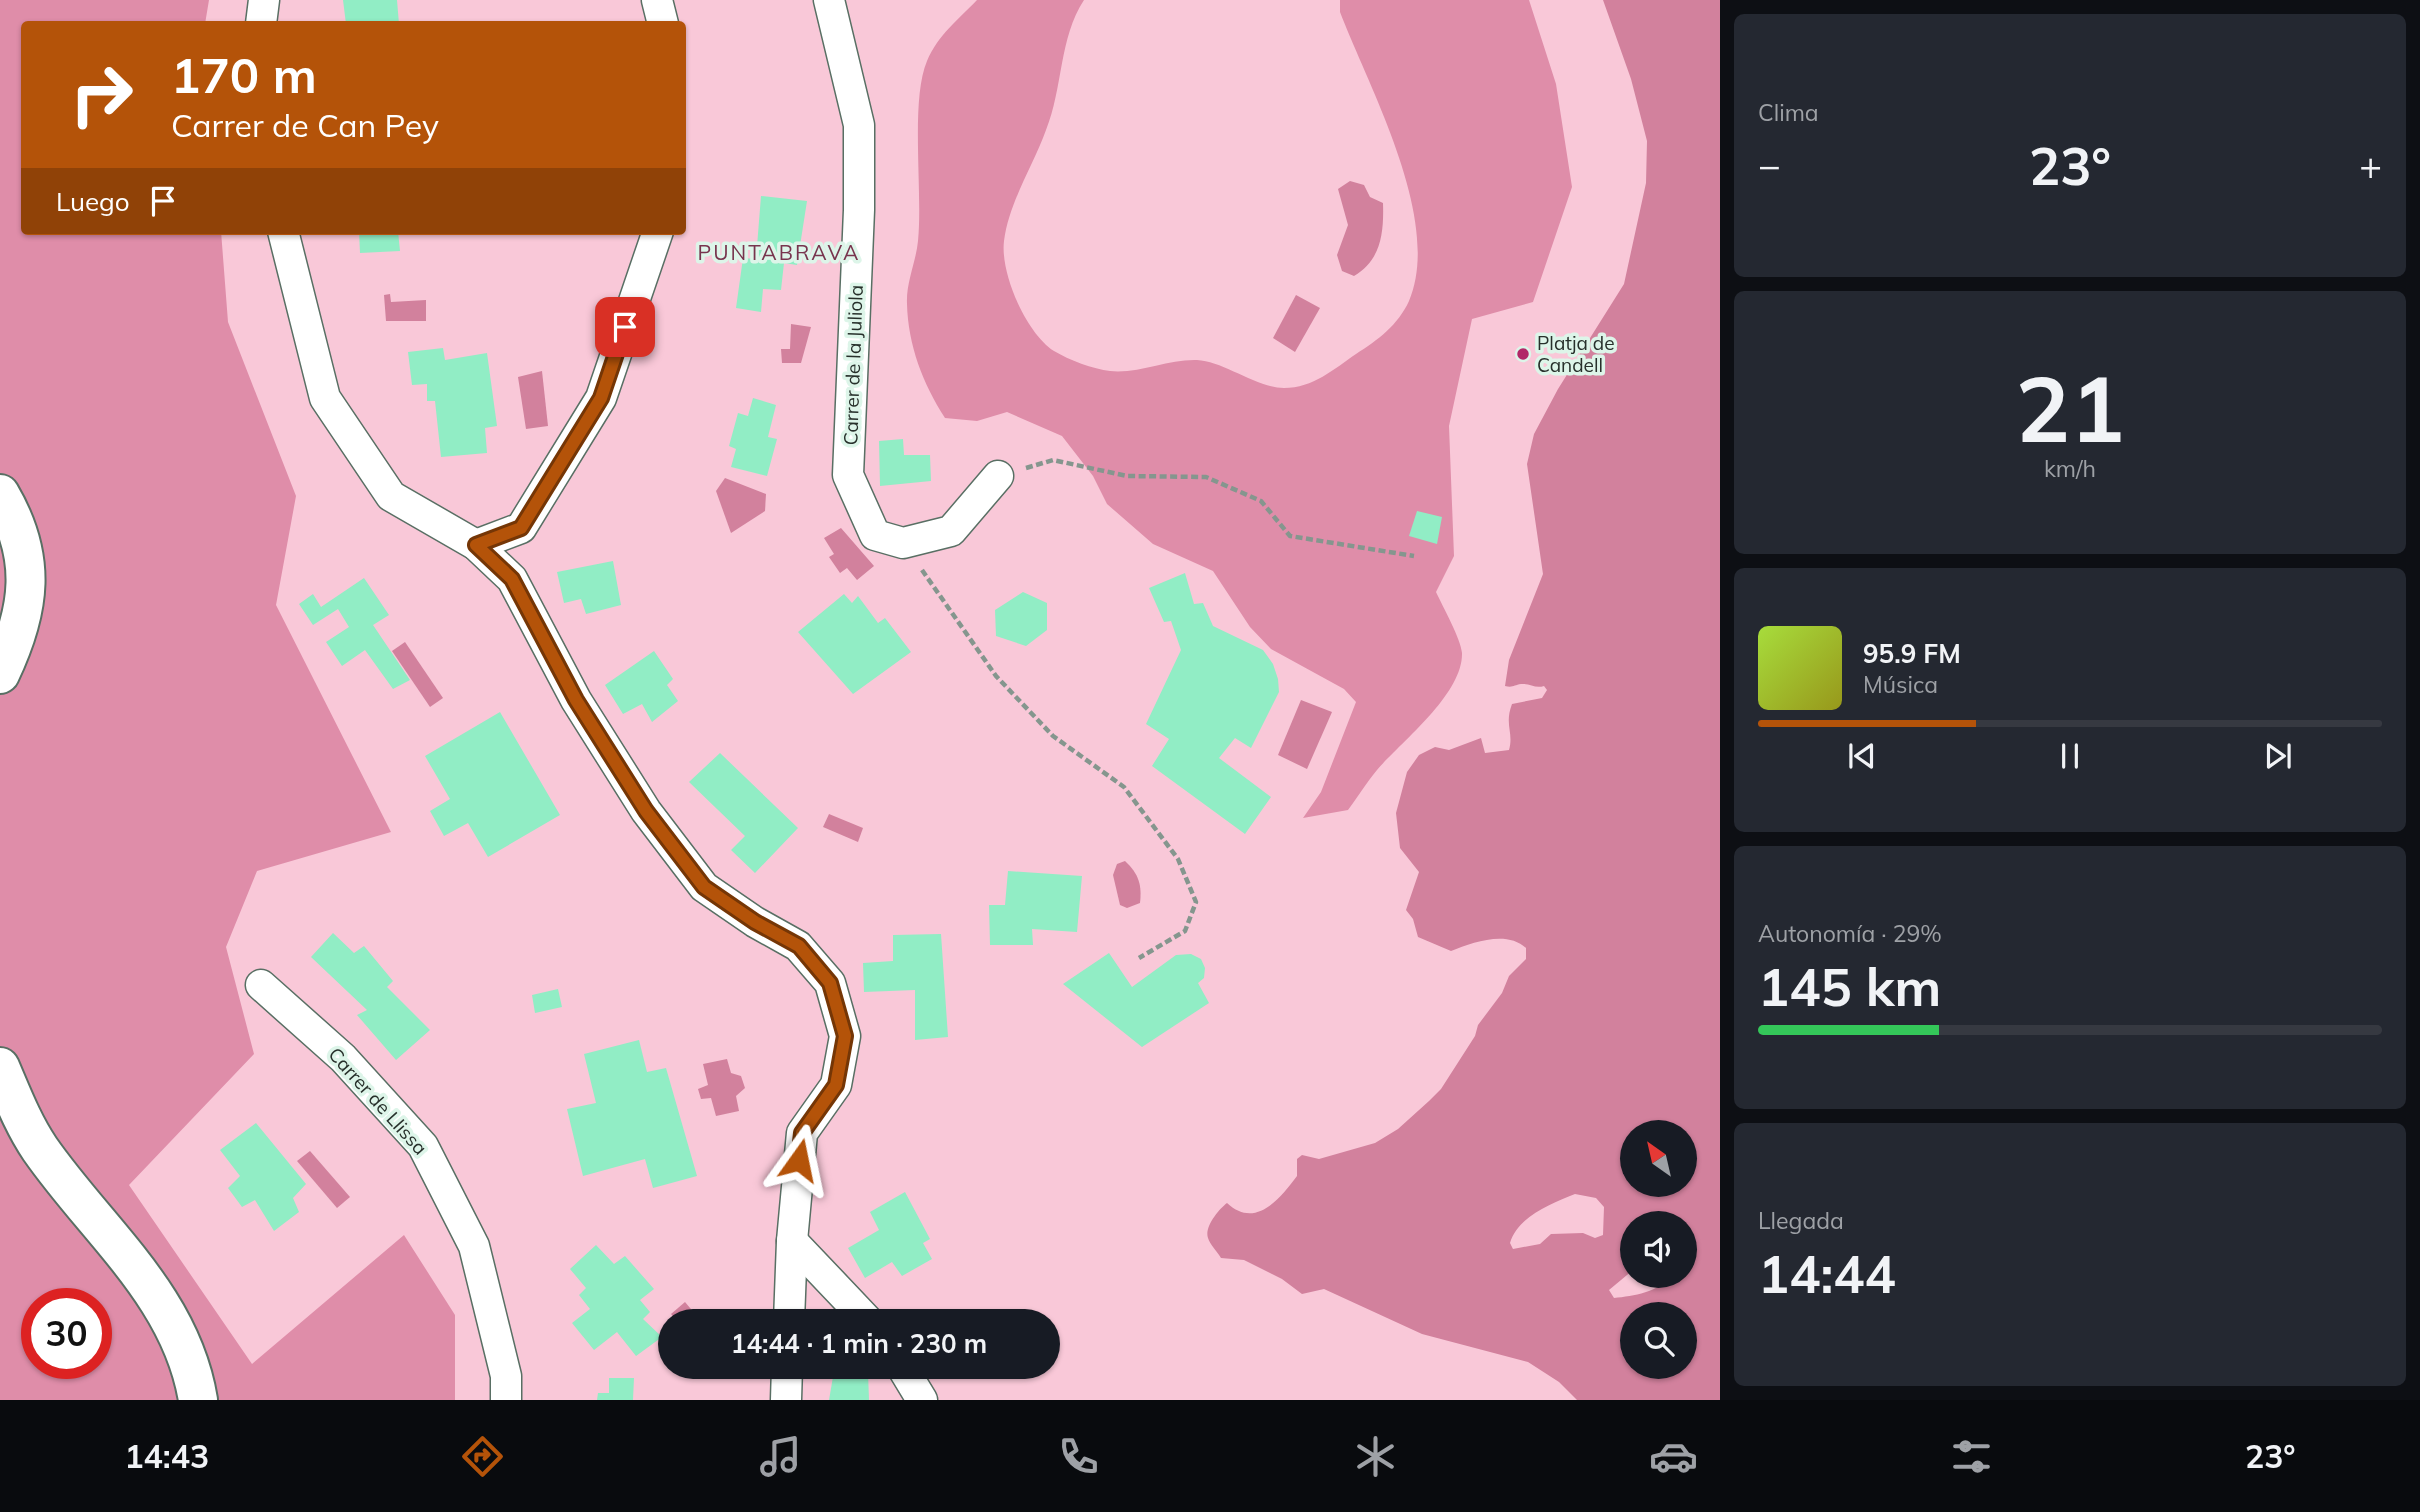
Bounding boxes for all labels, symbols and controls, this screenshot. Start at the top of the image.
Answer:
text: 170 m [171,44,317,105]
icon: right [56,49,147,140]
text: Clima [1758,98,1819,127]
text: Carrer de Can Pey [171,105,439,145]
text: 23° [2029,133,2111,198]
text: − [1758,141,1781,189]
text: + [2359,141,2382,189]
icon: arrive [144,182,182,220]
text: Luego [56,185,130,218]
district label: PUNTABRAVA [697,239,861,265]
street label: Carrer de la Juliola [838,284,868,446]
pin [595,297,655,357]
icon: arrive [606,308,644,346]
place label: Platja de Candell [1537,331,1615,377]
marker: Platja de Candell [1515,346,1531,362]
text: 21 [2015,351,2125,465]
text: km/h [2044,454,2096,483]
text: 95.9 FM [1863,637,1961,670]
text: Música [1863,670,1938,699]
icon: previous [1843,737,1881,775]
icon: pause [2051,737,2089,775]
icon: next [2259,737,2297,775]
text: Autonomía · 29% [1758,919,1942,948]
text: 145 km [1758,954,1941,1019]
street label: Carrer de Llissa [323,1042,433,1160]
north arrow [1620,1120,1698,1197]
map controls [1620,1120,1697,1379]
position arrow [762,1123,836,1197]
text: Llegada [1758,1206,1844,1235]
button: sound [1620,1211,1697,1288]
text: 14:44 [1758,1241,1896,1306]
speed limit sign: 30 [21,1288,112,1379]
button: search [1620,1302,1697,1379]
text: 14:44 · 1 min · 230 m [731,1327,987,1360]
icon: directions [458,1432,507,1481]
icon: music [756,1432,805,1481]
icon: phone [1054,1432,1103,1481]
icon: climate [1351,1432,1400,1481]
icon: car [1649,1432,1698,1481]
icon: filters [1947,1432,1996,1481]
text: 14:43 [124,1436,209,1476]
text: 23° [2245,1436,2295,1476]

